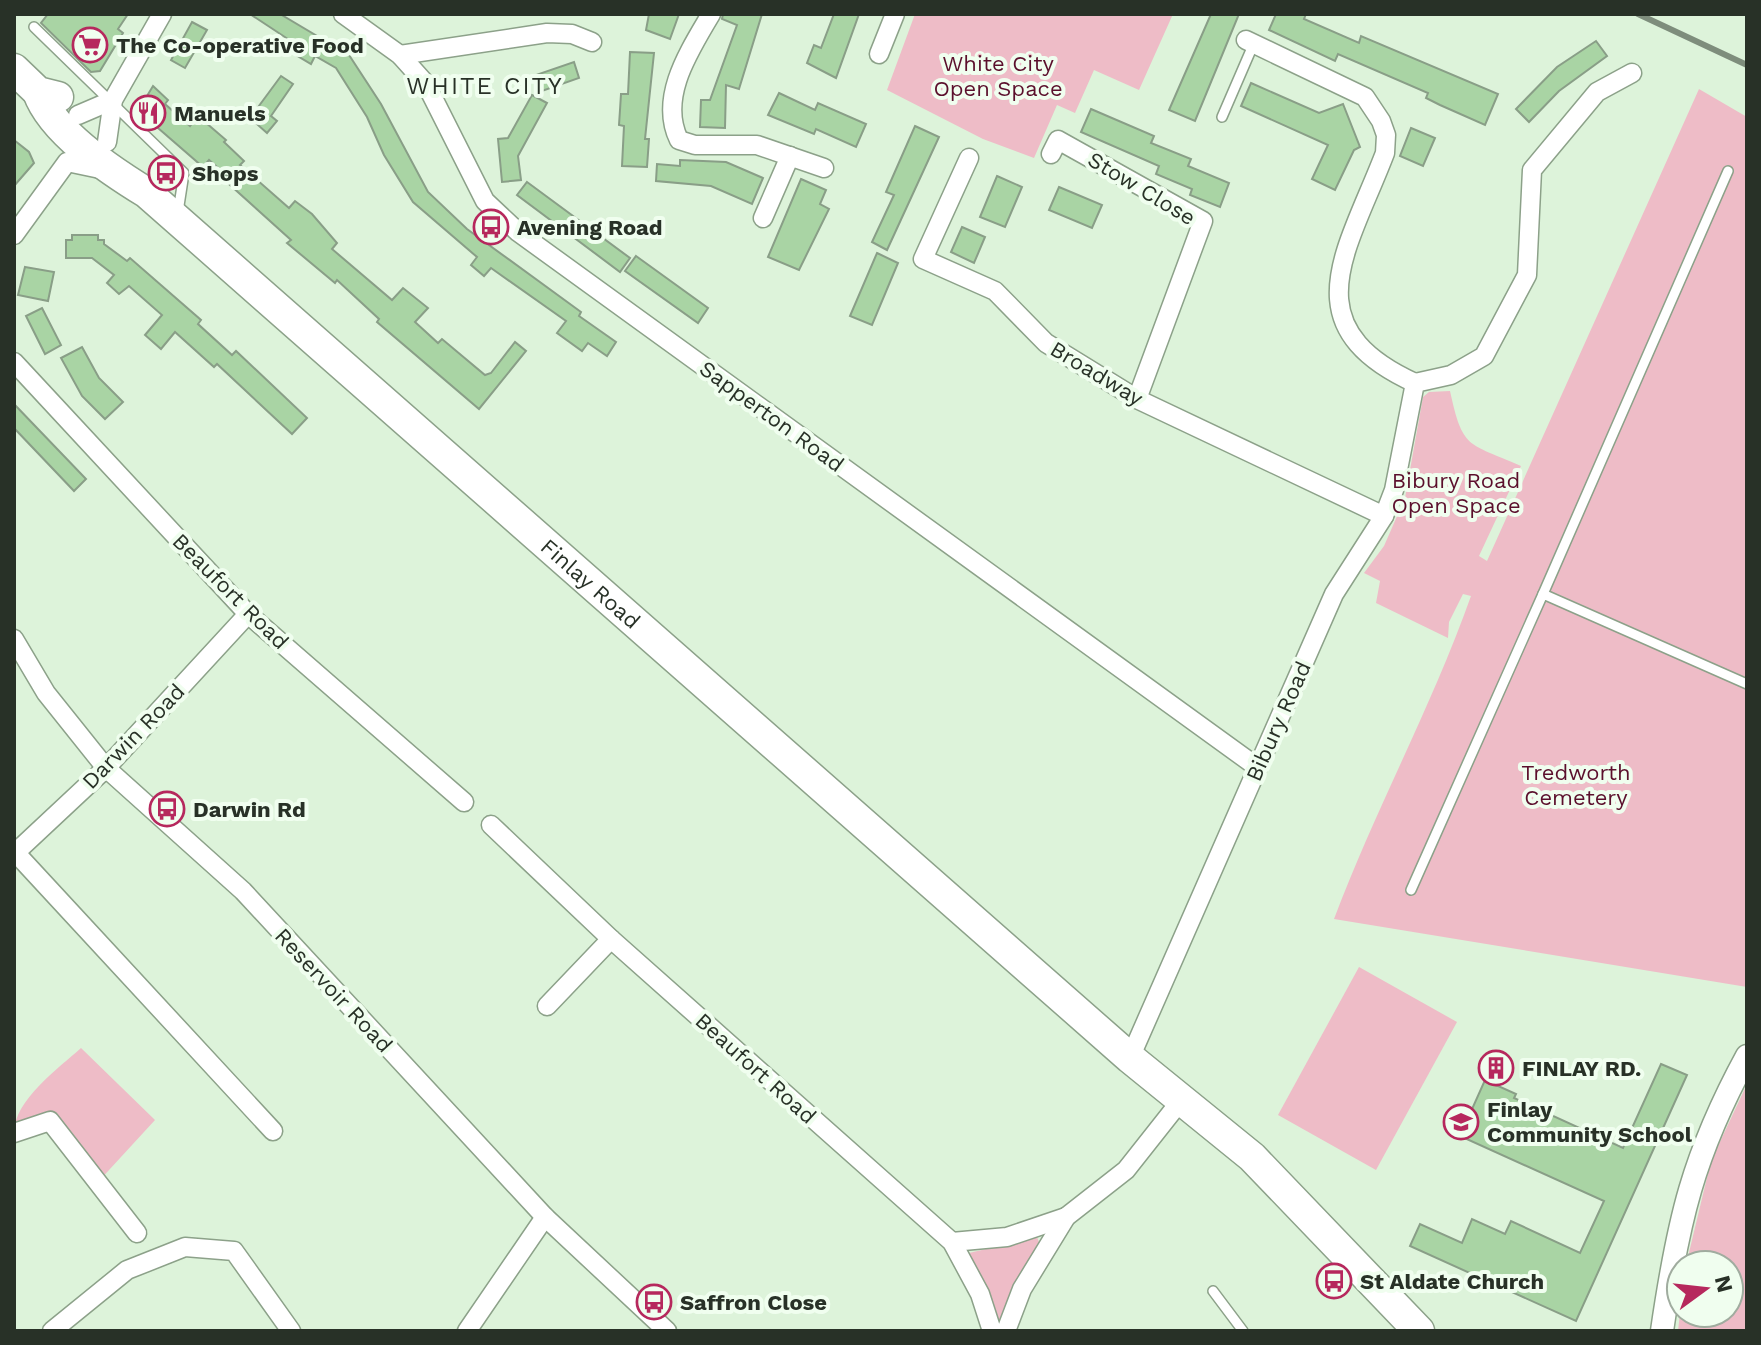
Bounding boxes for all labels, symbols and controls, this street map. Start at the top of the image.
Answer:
supermarket icon: The Co-operative Food [71,26,109,64]
place label: The Co-operative Food [116,33,364,58]
park label: White City Open Space [933,51,1063,101]
district label: WHITE CITY [406,72,564,100]
restaurant icon: Manuels [129,94,167,132]
place label: Manuels [174,101,266,126]
street label: Stow Close [1083,147,1200,230]
bus stop icon: Shops [147,154,185,192]
place label: Shops [192,161,259,186]
bus stop icon: Avening Road [472,208,510,246]
place label: Avening Road [517,215,663,240]
street label: Broadway [1046,336,1148,411]
street label: Sapperton Road [695,356,849,477]
park label: Bibury Road Open Space [1391,468,1521,518]
street label: Beaufort Road [168,528,294,654]
street label: Finlay Road [536,534,645,634]
street label: Bibury Road [1241,657,1316,785]
street label: Darwin Road [77,679,190,794]
park label: Tredworth Cemetery [1521,760,1631,810]
bus stop icon: Darwin Rd [148,790,186,828]
place label: Darwin Rd [193,797,306,822]
street label: Reservoir Road [270,923,397,1058]
street label: Beaufort Road [690,1008,821,1129]
building icon: FINLAY RD. [1477,1049,1515,1087]
place label: FINLAY RD. [1522,1056,1641,1081]
place label: Finlay Community School [1487,1097,1693,1147]
school or university icon: Finlay Community School [1442,1103,1480,1141]
north arrow [1665,1249,1745,1329]
bus stop icon: St Aldate Church [1315,1262,1353,1300]
place label: St Aldate Church [1360,1269,1544,1294]
text: N [1710,1273,1738,1295]
bus stop icon: Saffron Close [635,1283,673,1321]
place label: Saffron Close [680,1290,827,1315]

